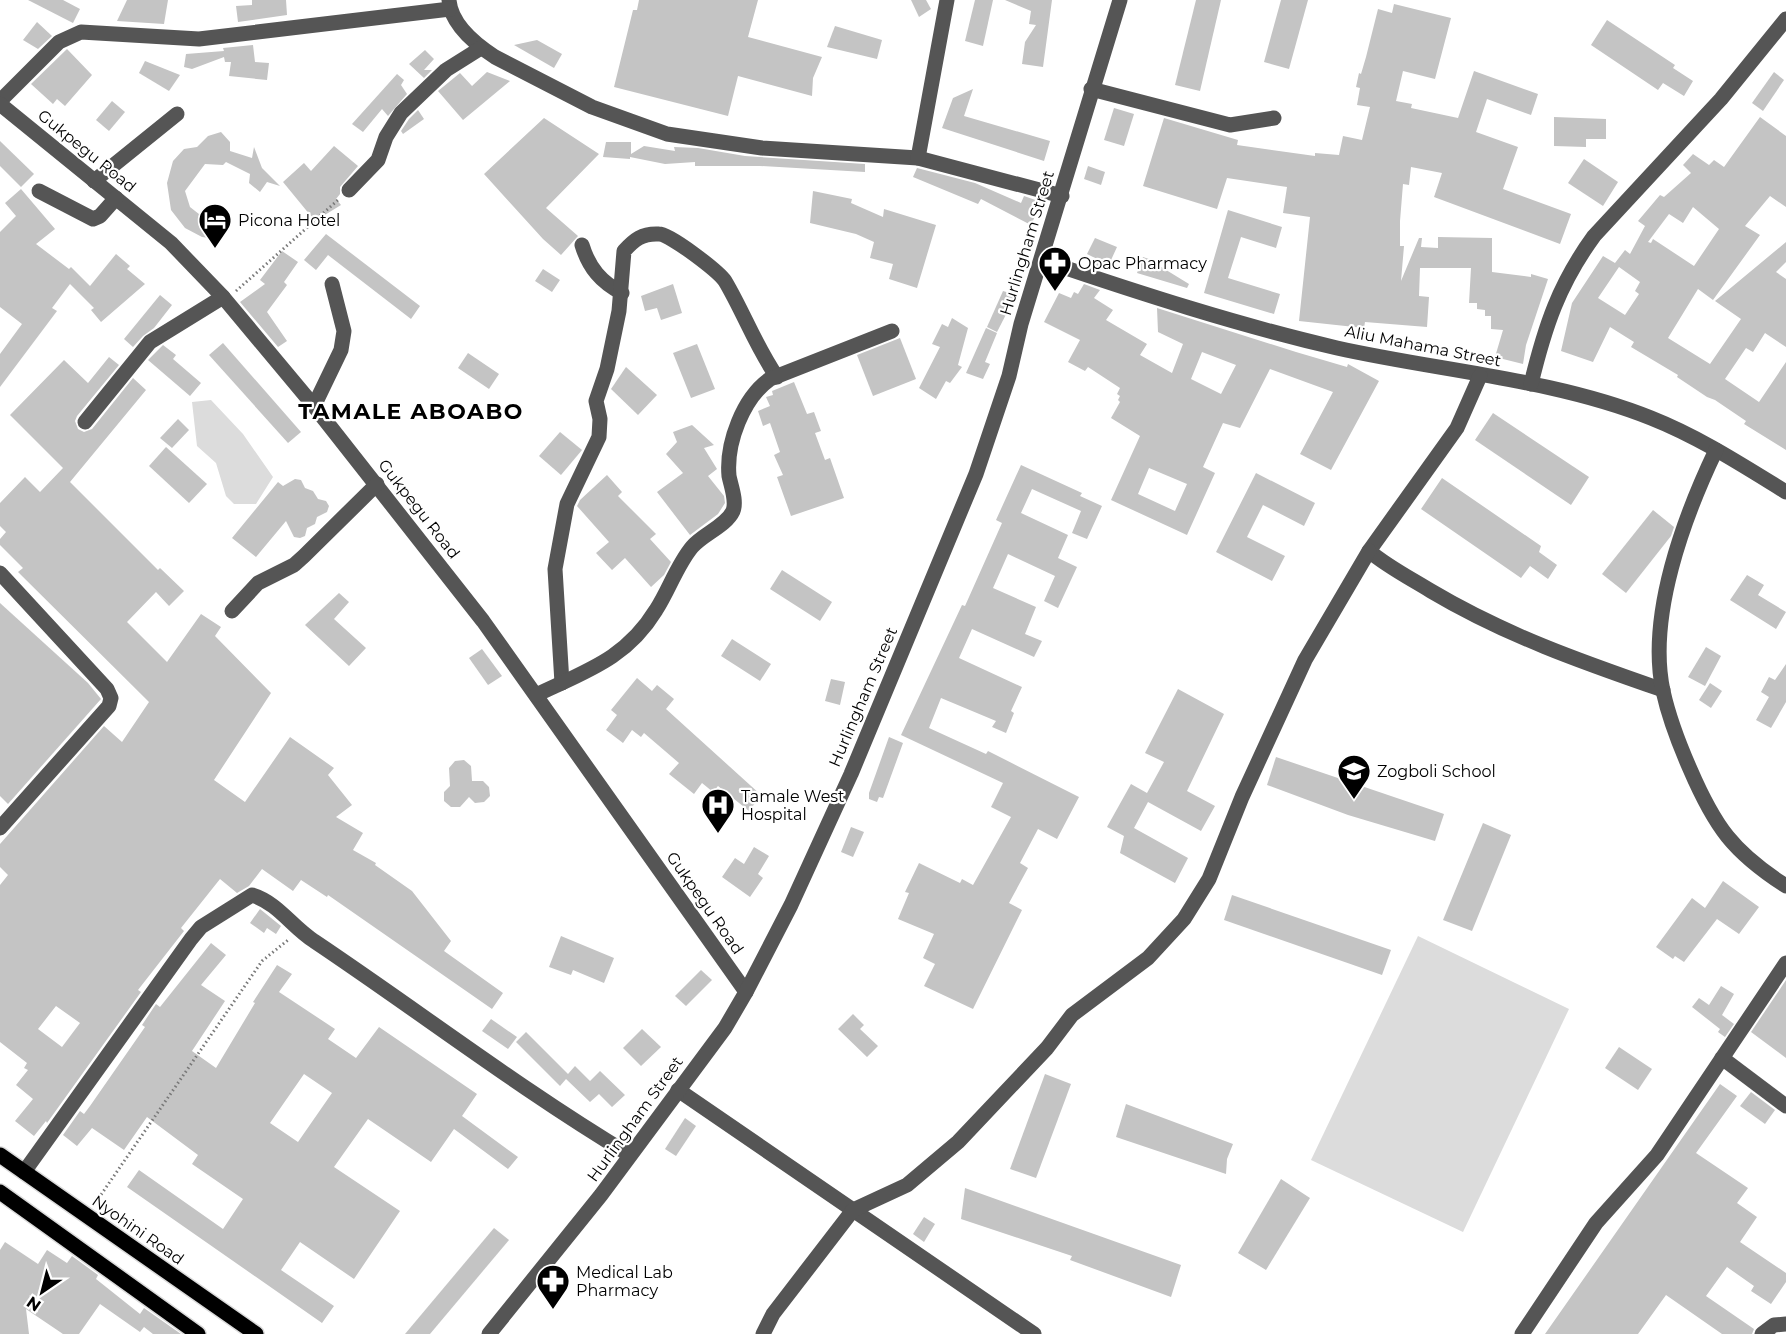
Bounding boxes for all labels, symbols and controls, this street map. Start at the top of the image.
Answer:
street label: Gukpegu Road [34,106,140,196]
street label: Hurlingham Street [996,168,1058,318]
hotel icon: Picona Hotel [197,202,233,249]
place label: Picona Hotel [238,211,340,230]
pharmacy icon: Opac Pharmacy [1037,245,1073,292]
place label: Opac Pharmacy [1078,254,1207,273]
street label: Aliu Mahama Street [1343,322,1503,371]
district label: TAMALE ABOABO [298,398,524,425]
street label: Gukpegu Road [374,456,464,562]
street label: Hurlingham Street [825,624,901,770]
school or university icon: Zogboli School [1336,753,1372,800]
place label: Zogboli School [1377,762,1496,781]
hospital icon: Tamale West Hospital [700,787,736,834]
place label: Tamale West Hospital [741,787,845,824]
street label: Gukpegu Road [663,848,747,958]
street label: Hurlingham Street [583,1052,687,1185]
street label: Nyohini Road [88,1191,188,1269]
north arrow [12,1262,72,1322]
pharmacy icon: Medical Lab Pharmacy [535,1263,571,1310]
place label: Medical Lab Pharmacy [576,1263,673,1300]
text: N [23,1292,44,1315]

